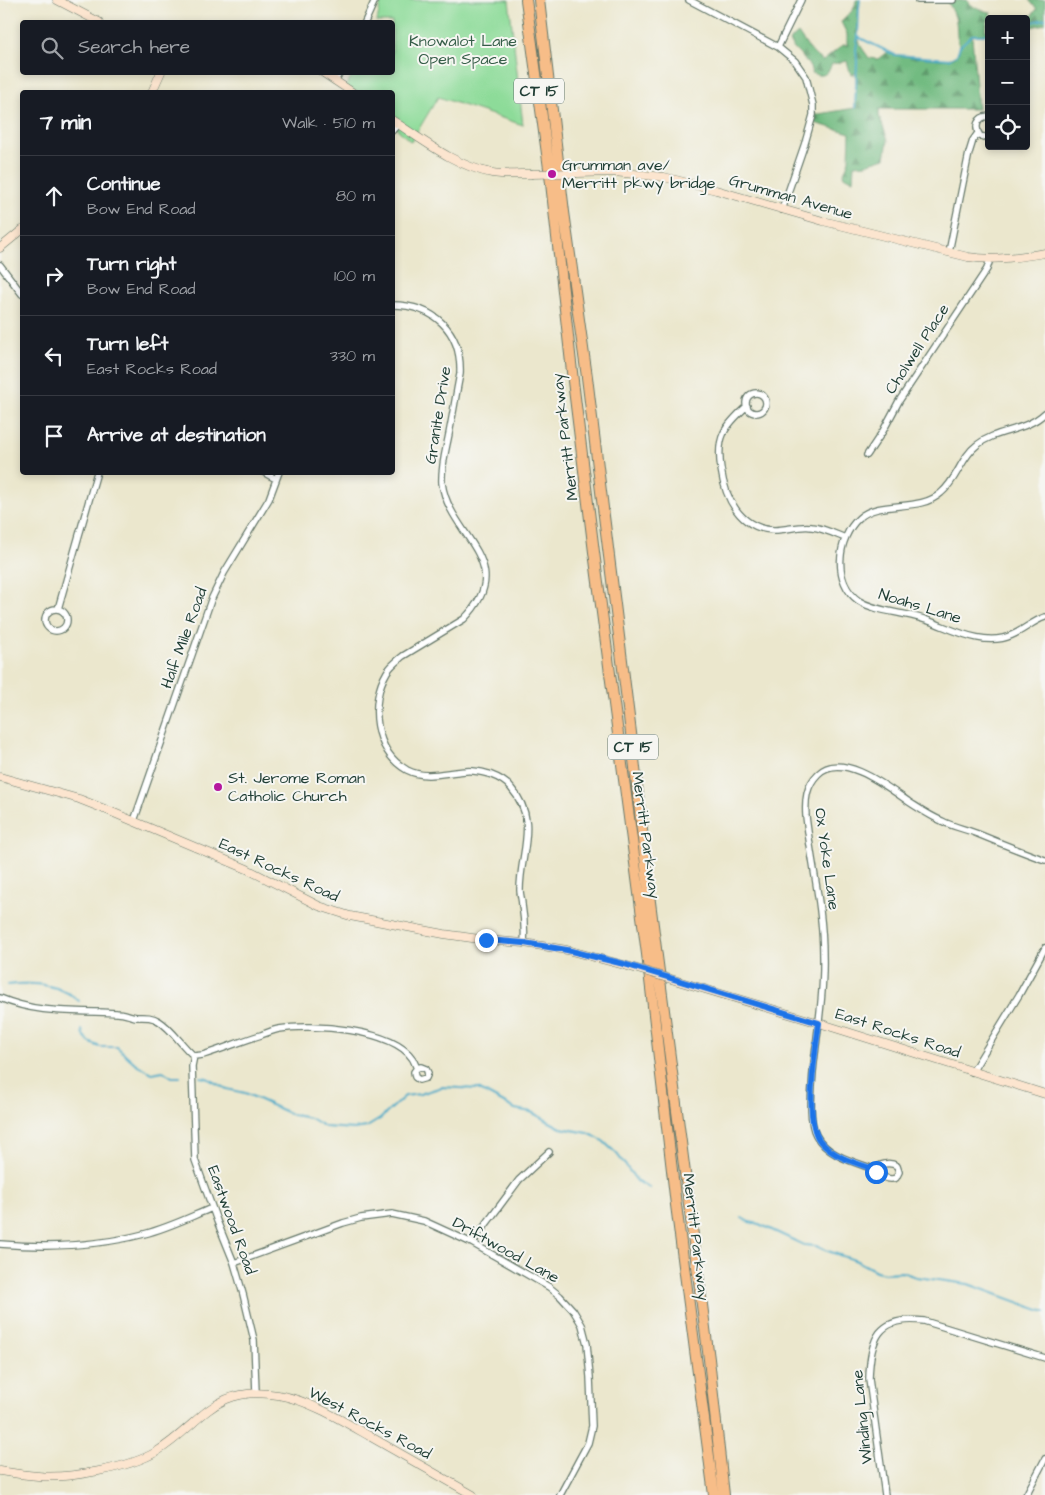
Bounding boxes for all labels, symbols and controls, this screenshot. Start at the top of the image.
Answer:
map controls [985,15,1030,150]
button: + [985,15,1030,60]
search box [20,20,395,75]
park label: Knowalot Lane Open Space [409,30,517,70]
icon: search [38,34,66,62]
text: Search here [78,34,190,61]
button: − [985,60,1030,105]
road number: CT 15 [514,78,564,104]
button: locate [985,105,1030,150]
text: 7 min [40,108,91,137]
text: Walk · 510 m [282,112,375,134]
place label: Grumman ave/ Merritt pkwy bridge [562,154,716,195]
marker: Grumman ave/ Merritt pkwy bridge [546,168,558,180]
street label: Grumman Avenue [727,169,856,225]
text: Continue [87,171,161,198]
icon: ahead [40,182,68,210]
text: 80 m [336,185,375,207]
text: Bow End Road [87,198,196,220]
text: Turn right [87,251,176,278]
icon: right [40,262,68,290]
text: 100 m [334,265,375,287]
text: Bow End Road [87,278,196,300]
street label: Cholwell Place [880,299,955,398]
text: Turn left [87,331,168,358]
icon: left [40,342,68,370]
text: 330 m [330,345,375,367]
text: East Rocks Road [87,358,217,380]
street label: Granite Drive [419,364,457,465]
street label: Merritt Parkway [546,372,585,502]
icon: arrive [40,422,68,450]
text: Arrive at destination [87,422,266,449]
street label: Noahs Lane [876,583,964,629]
street label: Half Mile Road [155,584,213,692]
road number: CT 15 [608,734,658,760]
place label: St. Jerome Roman Catholic Church [228,767,365,807]
street label: Merritt Parkway [625,770,666,900]
marker: St. Jerome Roman Catholic Church [212,781,224,793]
street label: Ox Yoke Lane [809,806,845,912]
street label: East Rocks Road [215,833,343,907]
route end [475,929,498,952]
street label: East Rocks Road [833,1002,963,1064]
route start [865,1161,888,1184]
street label: Eastwood Road [202,1162,262,1278]
street label: Merritt Parkway [676,1172,715,1302]
street label: Driftwood Lane [449,1212,564,1289]
street label: Winding Lane [846,1368,879,1465]
street label: West Rocks Road [305,1381,435,1465]

